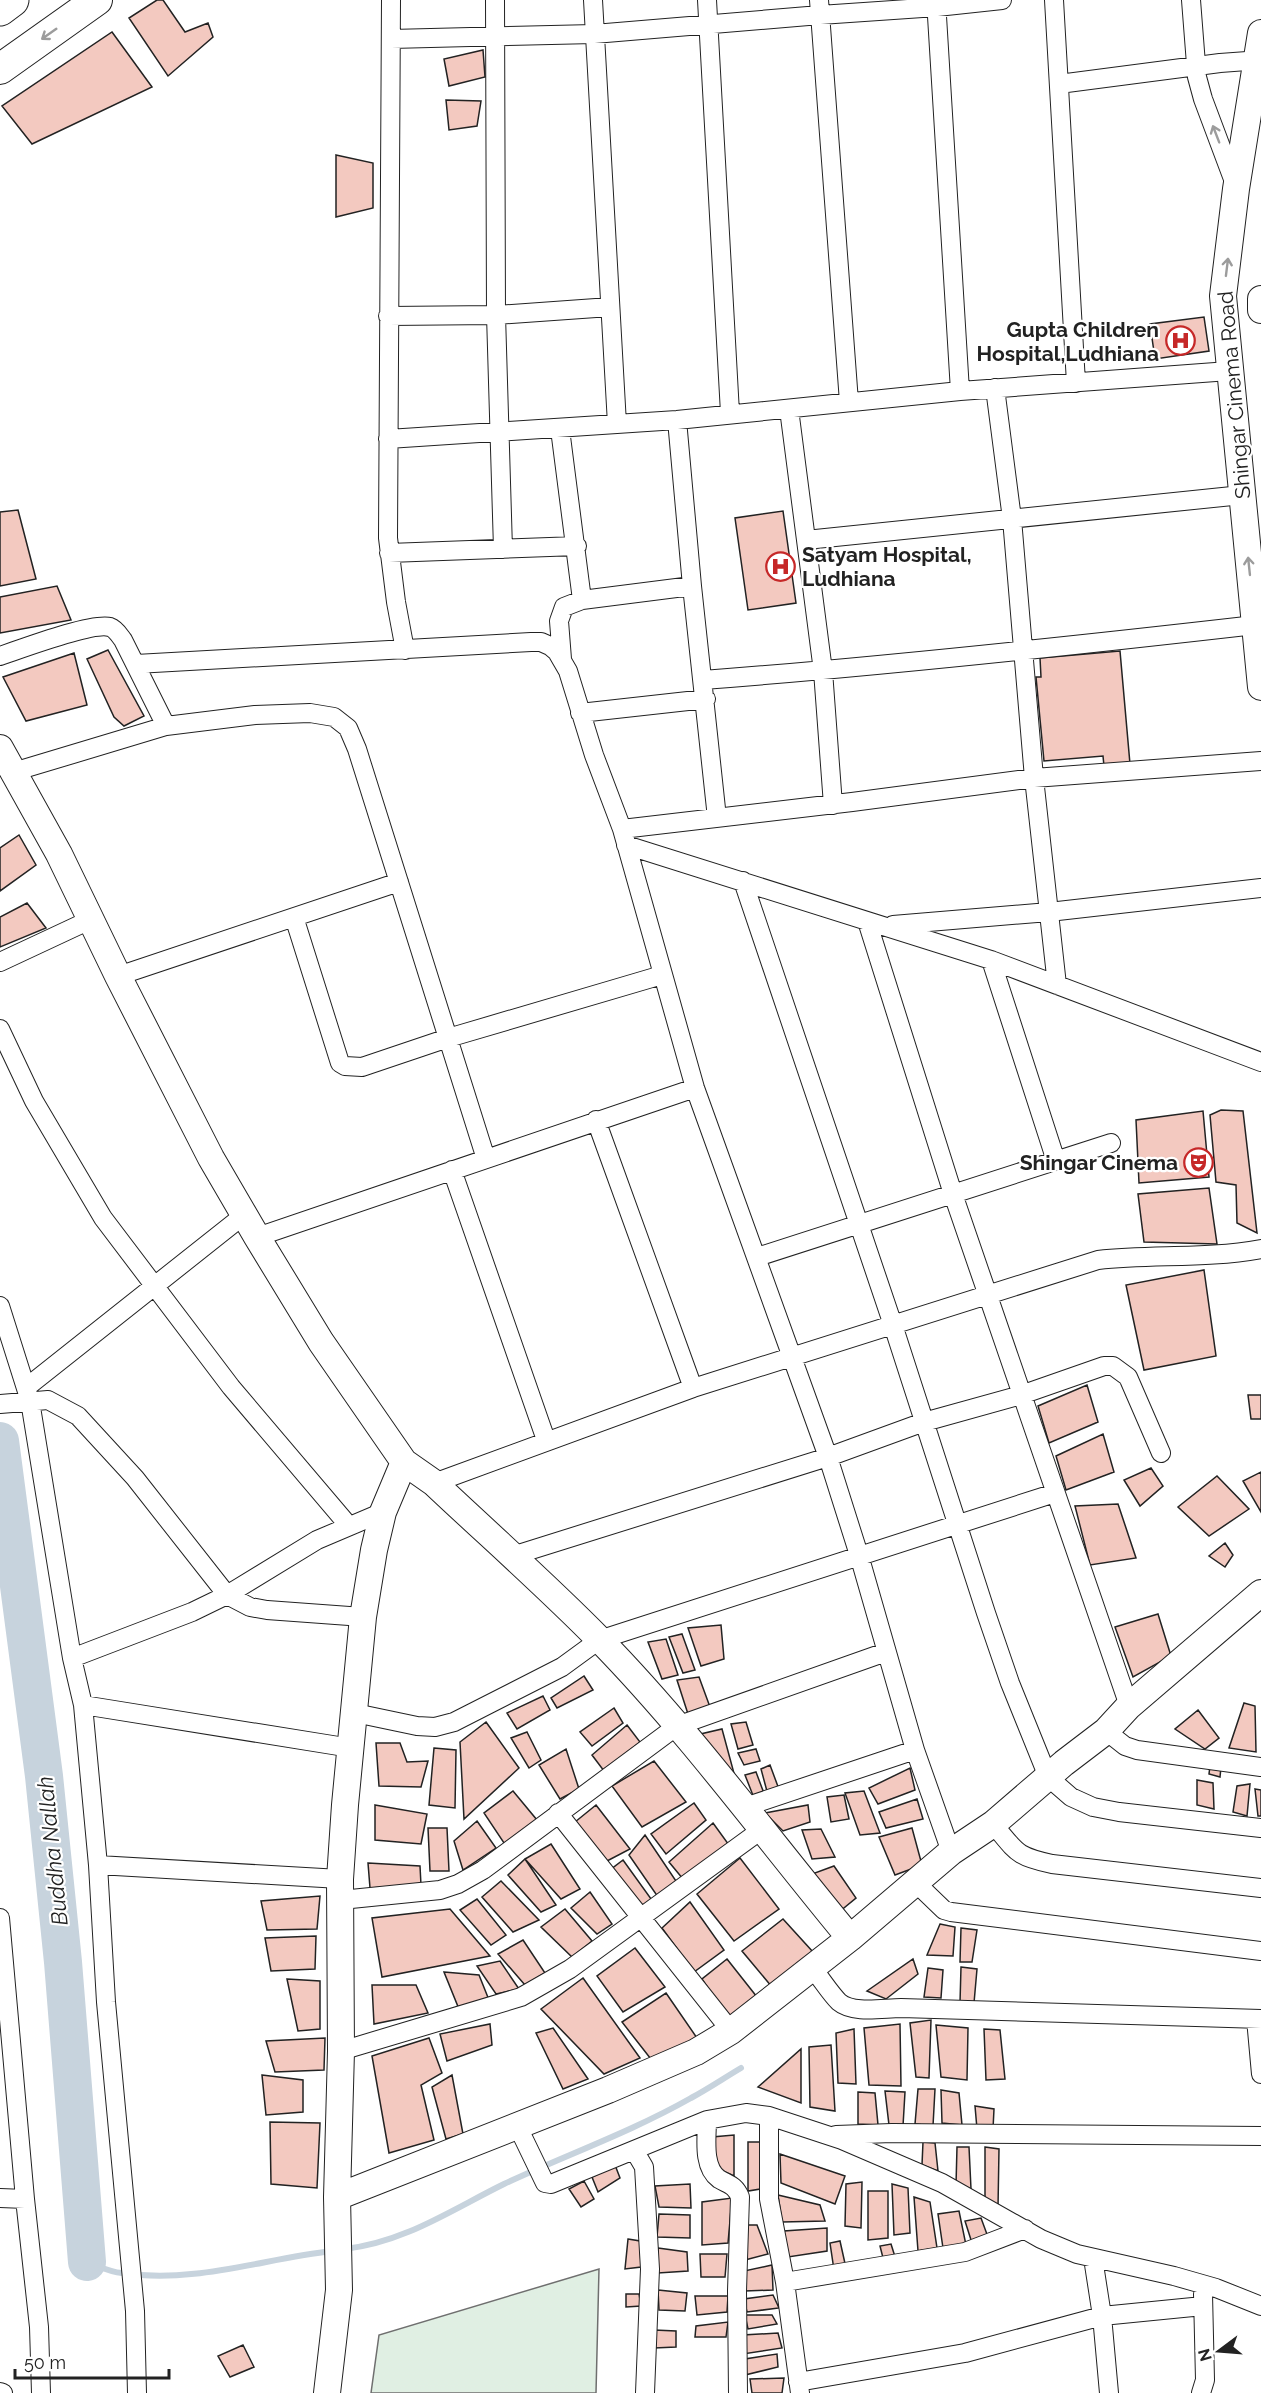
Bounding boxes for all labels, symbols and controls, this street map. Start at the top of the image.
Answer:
one-way arrow [42,28,58,40]
one-way arrow [1210,125,1221,144]
one-way arrow [1222,258,1233,278]
street label: Shingar Cinema Road [1212,290,1256,500]
place label: Gupta Children Hospital,Ludhiana [977,317,1159,366]
hospital icon: Gupta Children Hospital,Ludhiana [1164,325,1196,357]
place label: Satyam Hospital, Ludhiana [802,542,972,591]
hospital icon: Satyam Hospital, Ludhiana [765,550,797,582]
one-way arrow [1243,557,1254,576]
theatre icon: Shingar Cinema [1183,1146,1215,1178]
place label: Shingar Cinema [1020,1150,1178,1175]
water label: Buddha Nallah [31,1775,73,1927]
north arrow [1189,2321,1249,2381]
scale bar [15,2342,170,2380]
text: N [1194,2347,1216,2363]
text: 50 m [24,2352,66,2373]

